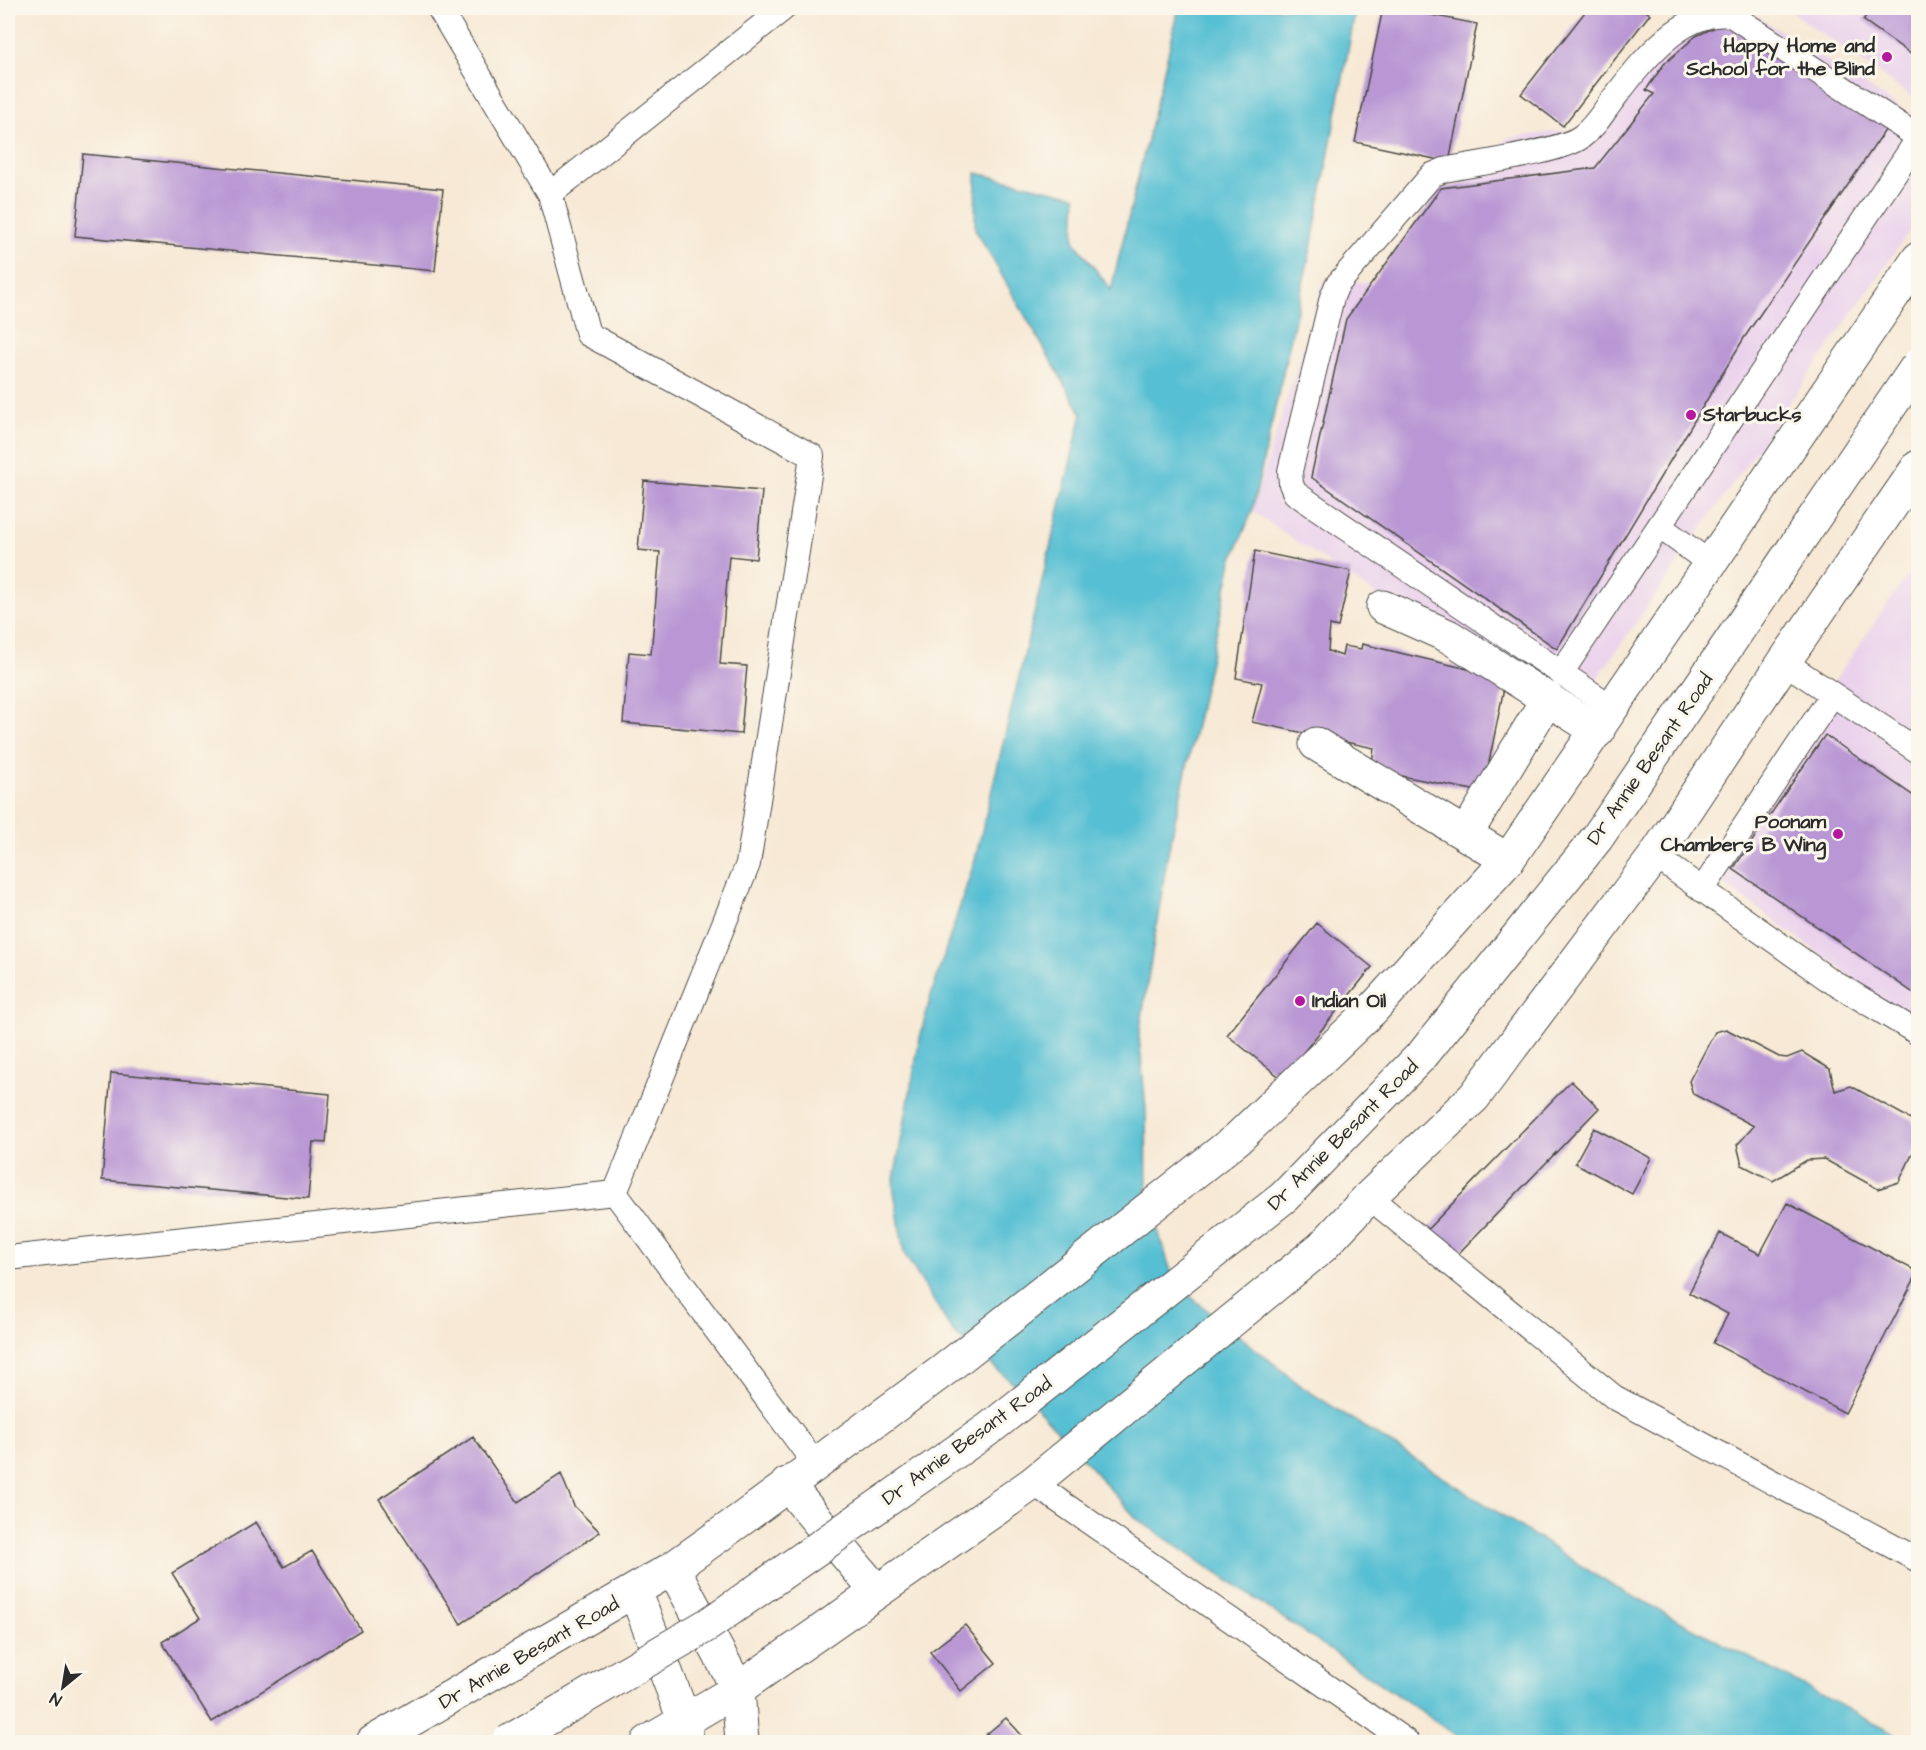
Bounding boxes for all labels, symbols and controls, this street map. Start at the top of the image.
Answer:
place label: Happy Home and School for the Blind [1685,32,1876,83]
marker: Happy Home and School for the Blind [1880,50,1894,64]
place label: Starbucks [1702,401,1802,429]
marker: Starbucks [1684,408,1698,422]
street label: Dr Annie Besant Road [1580,667,1720,851]
place label: Poonam Chambers B Wing [1661,808,1827,860]
marker: Poonam Chambers B Wing [1831,827,1845,841]
place label: Indian Oil [1312,987,1386,1015]
marker: Indian Oil [1293,994,1307,1008]
street label: Dr Annie Besant Road [1261,1053,1425,1217]
street label: Dr Annie Besant Road [876,1370,1058,1512]
street label: Dr Annie Besant Road [434,1590,624,1716]
north arrow [33,1657,93,1717]
text: N [46,1687,66,1711]

